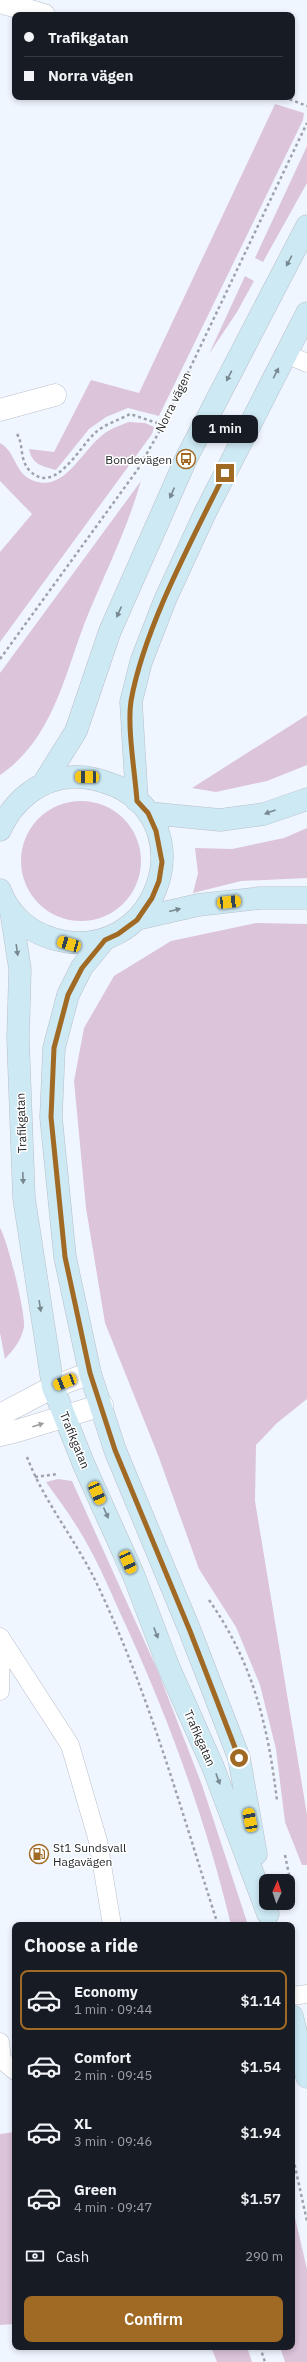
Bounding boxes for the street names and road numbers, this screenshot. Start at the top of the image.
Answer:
street label: Norra vägen [152,369,194,435]
street label: Trafikgatan [12,1093,30,1153]
street label: Trafikgatan [57,1409,93,1471]
street label: Trafikgatan [181,1707,219,1769]

